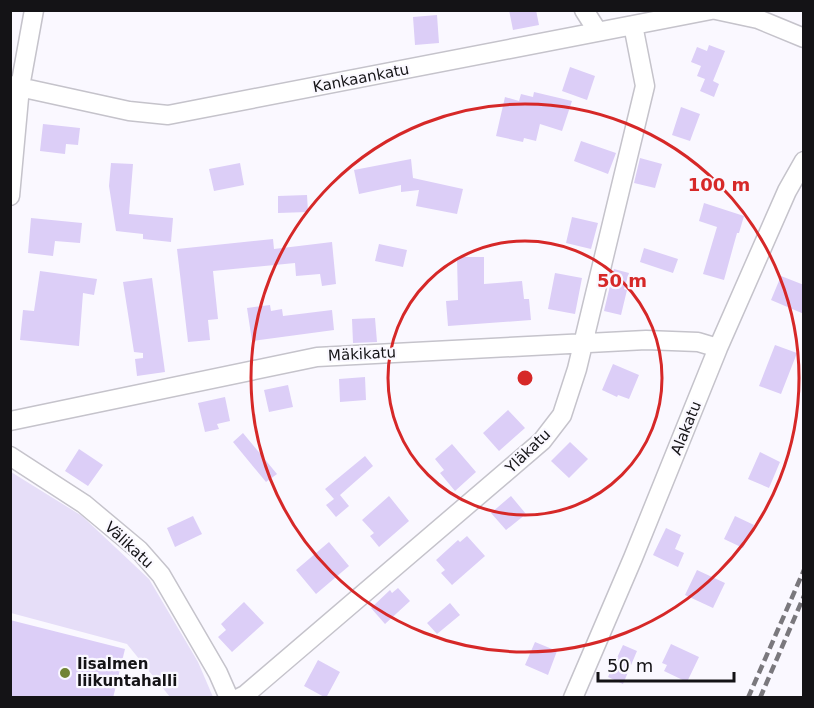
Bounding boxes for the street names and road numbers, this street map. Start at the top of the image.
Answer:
street label: Kankaankatu [311,60,411,96]
street label: Mäkikatu [328,343,396,365]
street label: Alakatu [667,398,705,458]
street label: Yläkatu [501,425,554,477]
street label: Välikatu [101,518,157,572]

